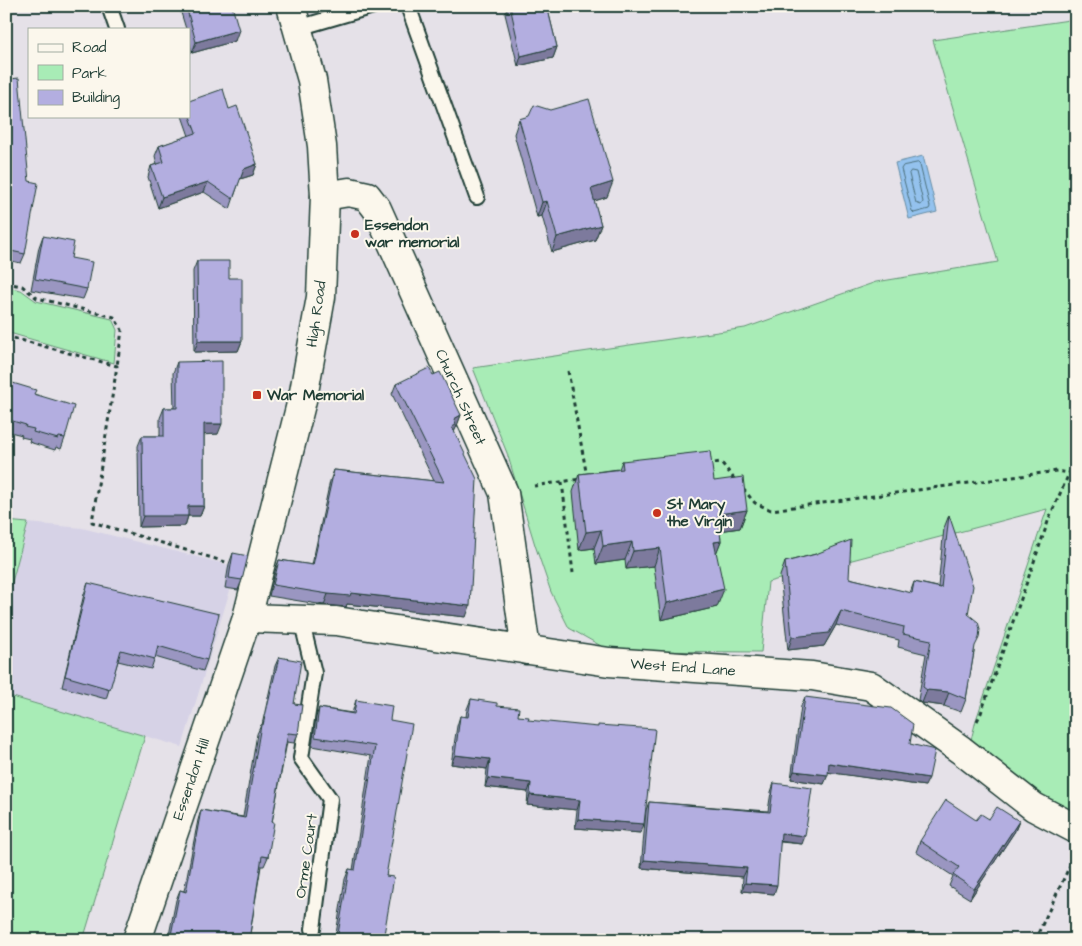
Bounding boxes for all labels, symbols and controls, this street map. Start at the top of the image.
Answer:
legend [28,28,190,118]
text: Road [72,37,107,58]
text: Park [72,63,107,84]
text: Building [72,87,120,109]
place label: Essendon war memorial [365,215,460,253]
marker: Essendon war memorial [349,228,361,240]
street label: High Road [301,279,333,349]
street label: Church Street [430,346,491,449]
place label: War Memorial [266,385,365,406]
marker: War Memorial [251,389,263,401]
place label: St Mary the Virgin [666,494,733,534]
marker: St Mary the Virgin [651,507,663,519]
street label: West End Lane [630,653,736,682]
street label: Essendon Hill [168,735,215,823]
street label: Orme Court [290,812,323,900]

